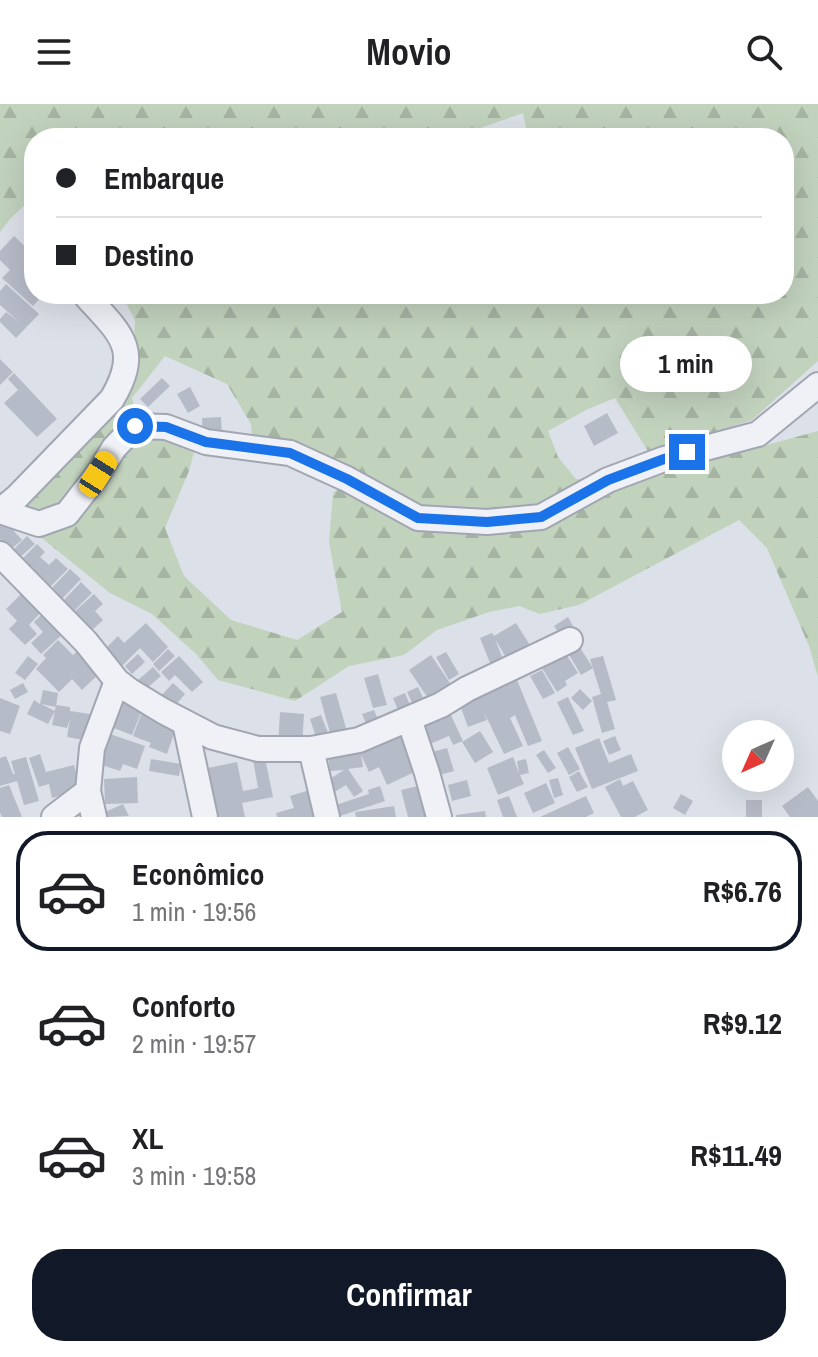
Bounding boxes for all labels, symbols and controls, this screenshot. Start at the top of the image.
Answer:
text: Movio [366,28,452,76]
icon: menu [32,30,76,74]
icon: search [742,30,786,74]
text: Embarque [104,158,224,198]
text: Destino [104,235,194,275]
callout: 1 min [621,336,753,392]
text: 1 min [658,346,714,381]
route start [117,408,153,444]
route end [669,434,705,470]
car [75,447,121,501]
north arrow [722,720,794,792]
map controls [722,720,794,792]
text: Econômico [132,854,265,894]
icon: car [36,855,108,927]
text: R$6.76 [703,871,782,911]
text: 1 min · 19:56 [132,894,256,929]
text: Conforto [132,986,236,1026]
icon: car [36,987,108,1059]
text: R$9.12 [703,1003,782,1043]
text: 2 min · 19:57 [132,1026,256,1061]
text: XL [132,1118,163,1158]
icon: car [36,1119,108,1191]
text: R$11.49 [690,1135,782,1175]
text: 3 min · 19:58 [132,1158,256,1193]
button: Confirmar [32,1249,786,1341]

